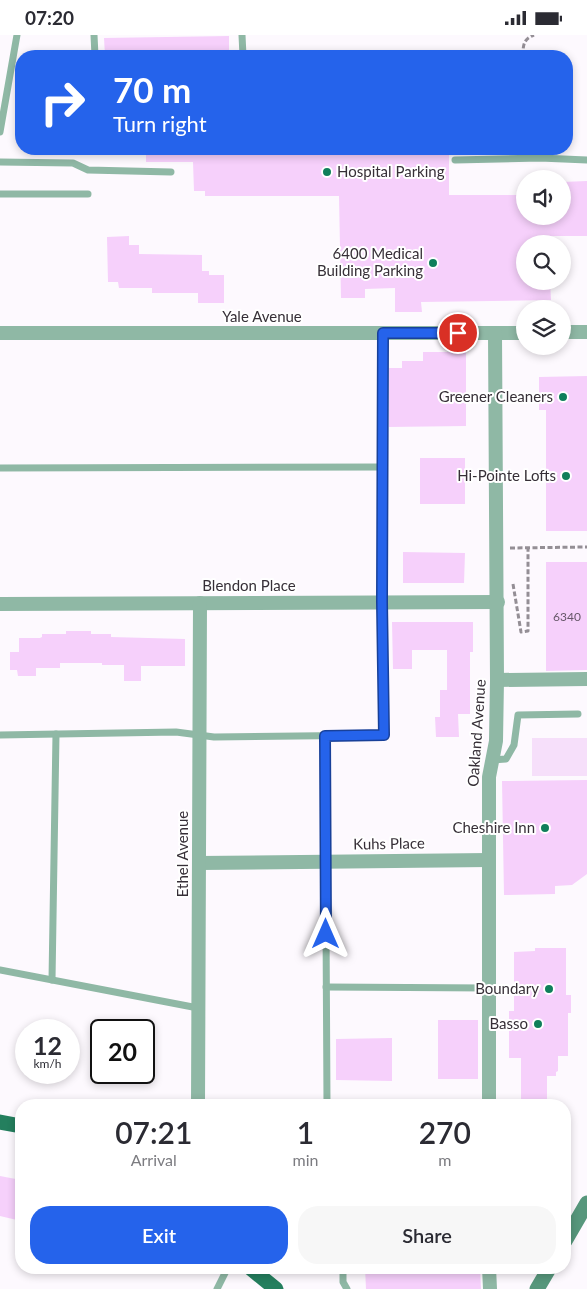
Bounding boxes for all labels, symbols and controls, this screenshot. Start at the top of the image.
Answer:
text: 07:20 [25,6,74,29]
text: 70 m [113,68,191,110]
icon: right [30,70,95,135]
text: Turn right [113,110,207,137]
place label: Hospital Parking [337,162,445,180]
marker: Hospital Parking [321,166,333,178]
map controls [516,170,571,355]
button: sound [516,170,571,225]
button: search [516,235,571,290]
place label: 6400 Medical Building Parking [317,244,423,279]
marker: 6400 Medical Building Parking [427,257,439,269]
button: layers [516,300,571,355]
street label: Yale Avenue [222,307,302,325]
pin [437,312,479,354]
icon: arrive [444,319,472,347]
place label: Greener Cleaners [439,387,553,405]
marker: Greener Cleaners [557,391,569,403]
place label: Hi-Pointe Lofts [457,466,556,484]
marker: Hi-Pointe Lofts [560,470,572,482]
street label: Blendon Place [202,576,296,594]
house number: 6340 [553,609,581,624]
street label: Oakland Avenue [463,679,489,787]
street label: Ethel Avenue [173,811,191,897]
place label: Cheshire Inn [452,818,535,836]
marker: Cheshire Inn [539,822,551,834]
street label: Kuhs Place [353,833,425,853]
position arrow [299,907,351,959]
place label: Boundary [475,979,539,997]
marker: Boundary [543,983,555,995]
place label: Basso [489,1014,528,1032]
marker: Basso [532,1018,544,1030]
speed limit sign: 20 [90,1019,155,1084]
text: 12 [33,1030,62,1060]
text: km/h [33,1056,62,1071]
text: 07:21 [115,1114,192,1150]
text: 1 [297,1114,314,1150]
text: 270 [419,1114,471,1150]
text: Arrival [131,1150,177,1169]
text: min [293,1150,318,1169]
text: m [438,1150,451,1169]
button: Exit [30,1206,288,1264]
button: Share [298,1206,556,1264]

